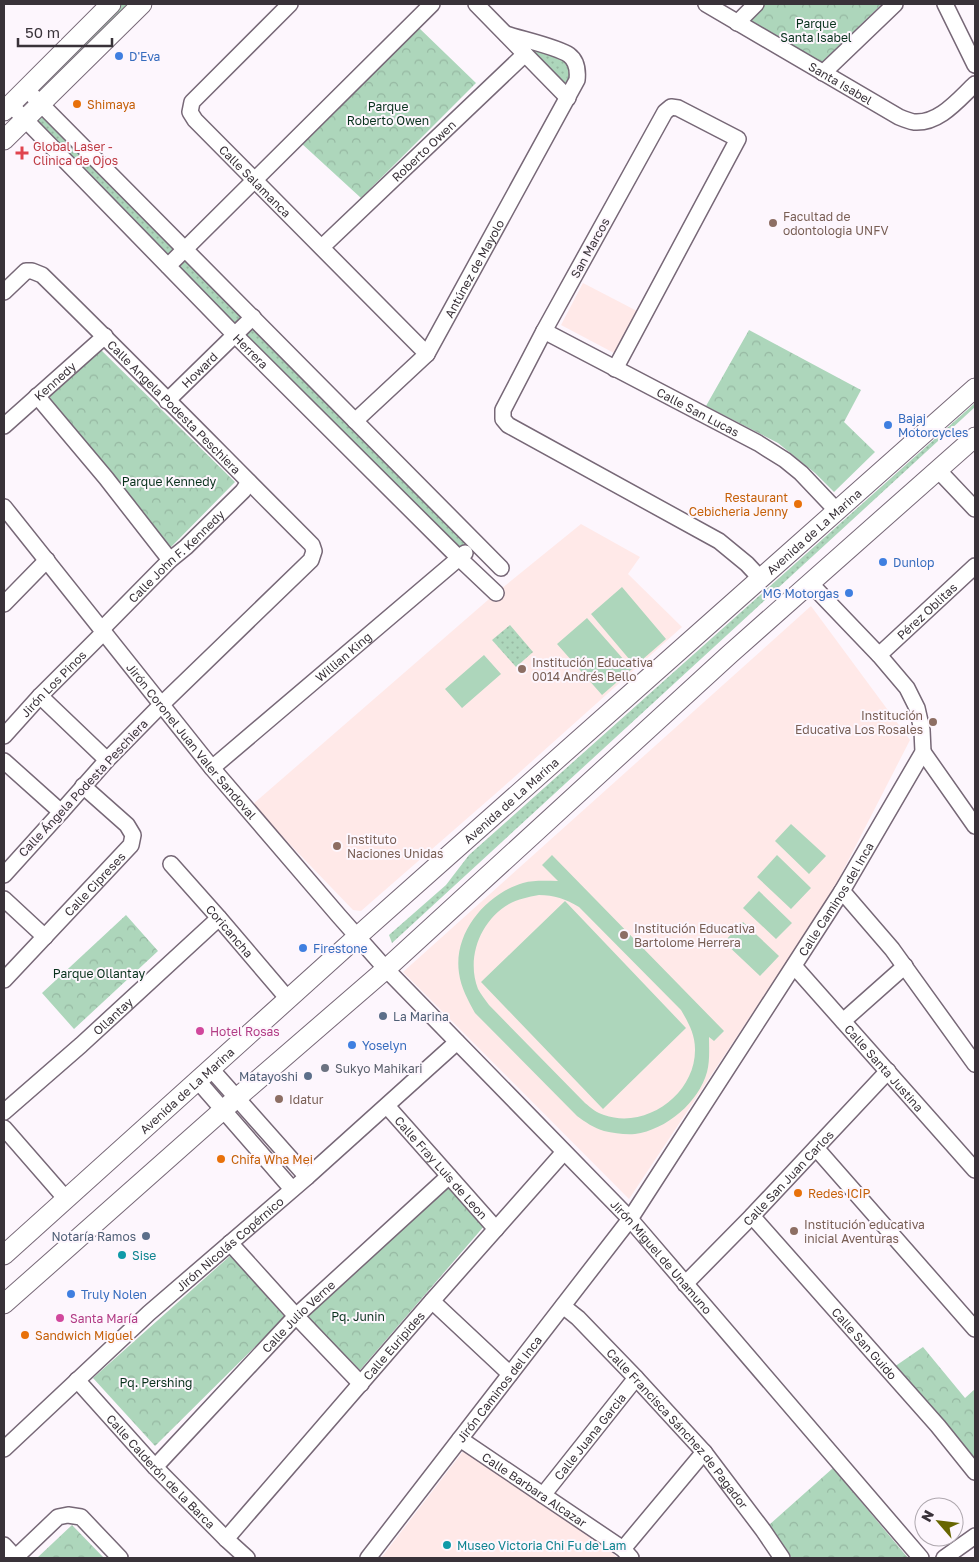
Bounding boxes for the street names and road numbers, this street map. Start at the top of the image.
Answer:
street label: Santa Isabel [806,58,875,107]
street label: Roberto Owen [388,117,458,184]
street label: Calle Salamanca [216,142,294,220]
street label: San Marcos [567,215,613,281]
street label: Antúnez de Mayolo [441,217,507,320]
street label: Herrera [230,330,272,372]
street label: Calle Angela Podesta Peschiera [105,337,244,477]
street label: Howard [178,349,220,390]
street label: Kennedy [31,358,79,403]
street label: Calle San Lucas [654,384,742,439]
street label: Avenida de La Marina [763,485,864,577]
street label: Calle John F. Kennedy [125,506,227,606]
street label: Pérez Oblitas [893,579,960,642]
street label: Willian King [312,629,374,685]
street label: Jirón Los Pinos [17,647,89,720]
street label: Jirón Coronel Juan Valer Sandoval [124,660,260,822]
street label: Calle Ángela Podesta Peschiera [15,716,151,860]
street label: Avenida de La Marina [460,754,561,846]
street label: Calle Caminos del Inca [795,839,876,958]
street label: Calle Cipreses [61,849,128,919]
street label: Coricancha [203,901,257,960]
street label: Ollantay [90,994,136,1038]
street label: Calle Santa Justina [842,1021,927,1114]
street label: Avenida de La Marina [136,1044,237,1137]
street label: Calle Fray Luis de Leon [392,1113,491,1222]
street label: Calle San Juan Carlos [740,1127,836,1229]
street label: Jirón Nicolás Copérnico [173,1193,286,1294]
street label: Jirón Miguel de Unamuno [608,1196,715,1317]
street label: Calle Julio Verne [258,1277,338,1356]
street label: Calle San Guido [829,1304,900,1382]
street label: Calle Euripides [360,1308,427,1383]
street label: Jirón Caminos del Inca [453,1332,545,1445]
street label: Calle Francisca Sánchez de Pagador [604,1345,752,1512]
street label: Calle Juana Garcia [551,1390,629,1483]
street label: Calle Calderón de la Barca [104,1411,219,1531]
street label: Calle Barbara Alcazar [479,1449,590,1530]

